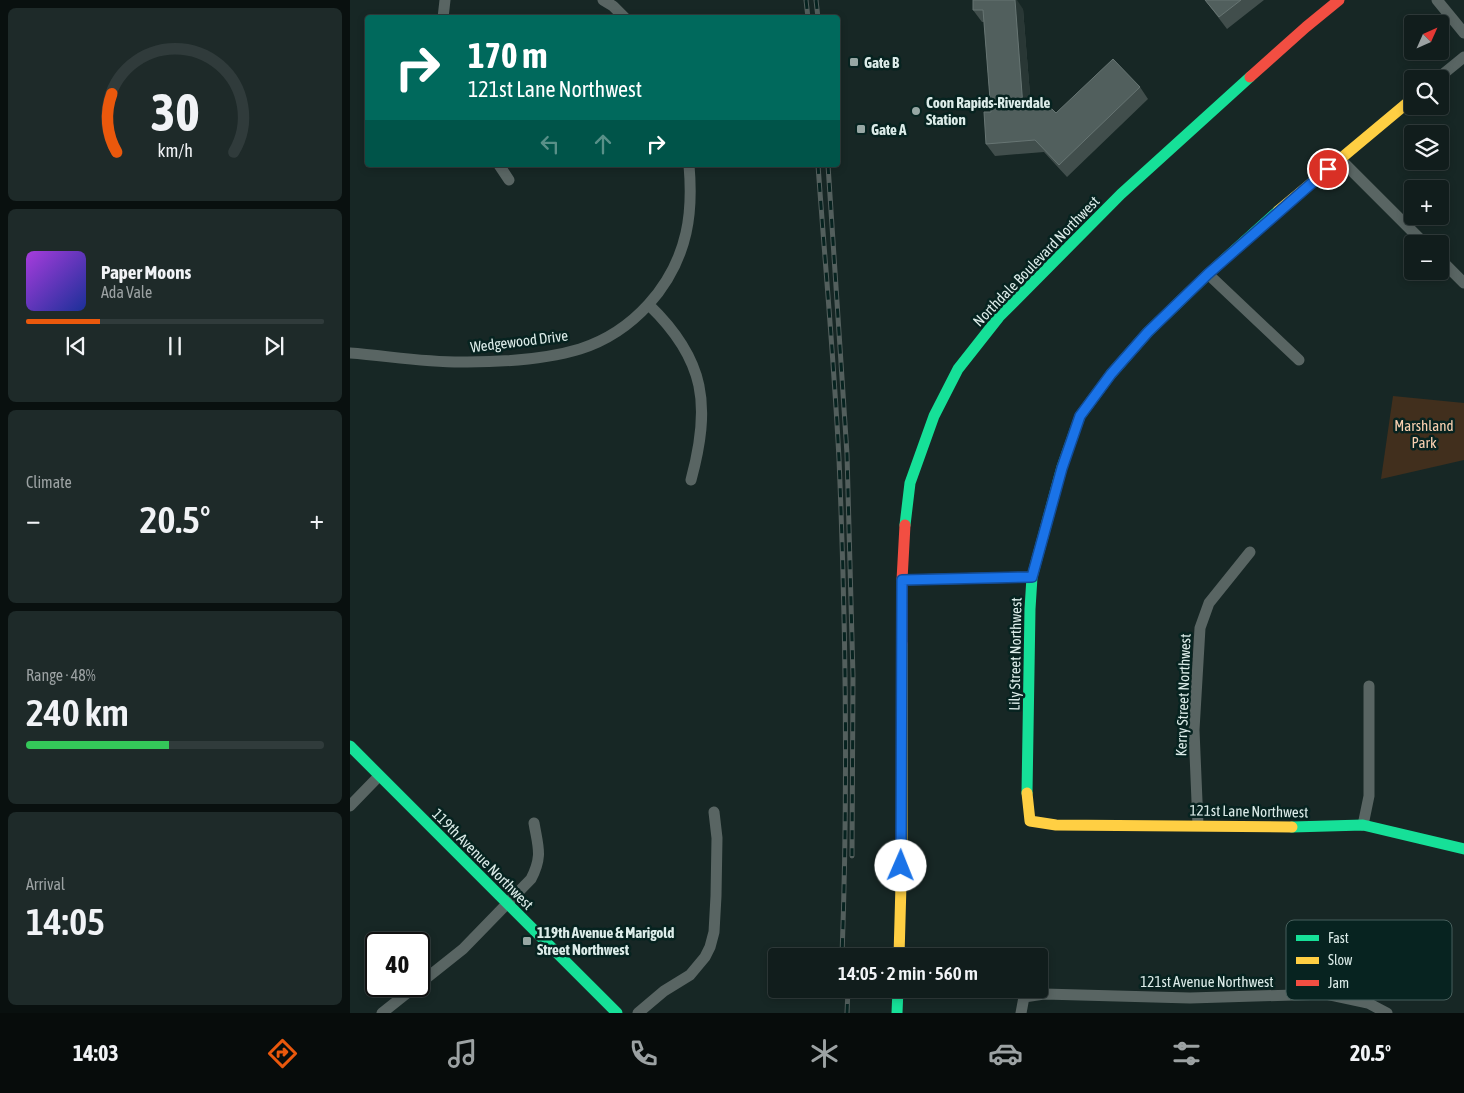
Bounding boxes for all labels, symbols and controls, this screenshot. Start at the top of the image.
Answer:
north arrow [1404,15,1449,60]
map controls [1404,15,1449,280]
icon: right [385,35,450,100]
text: 170 m [468,35,547,75]
place label: Gate B [864,54,900,71]
marker: Gate B [848,56,860,68]
button: search [1404,70,1449,115]
text: 121st Lane Northwest [468,76,642,102]
text: 30 [151,82,199,142]
place label: Coon Rapids-Riverdale Station [926,94,1050,128]
marker: Coon Rapids-Riverdale Station [910,105,922,117]
place label: Gate A [871,121,907,138]
marker: Gate A [855,123,867,135]
button: layers [1404,125,1449,170]
icon: left [536,130,564,158]
icon: ahead [589,130,617,158]
icon: right [642,130,670,158]
text: km/h [157,140,193,161]
pin [1307,148,1349,190]
icon: arrive [1314,155,1342,183]
button: + [1404,180,1449,225]
street label: Northdale Boulevard Northwest [969,192,1103,330]
button: − [1404,235,1449,280]
text: Paper Moons [101,261,191,283]
text: Ada Vale [101,283,152,301]
street label: Wedgewood Drive [469,327,569,355]
icon: previous [62,332,90,360]
icon: pause [161,332,189,360]
icon: next [260,332,288,360]
park label: Marshland Park [1394,417,1454,451]
text: Climate [26,473,72,491]
text: 20.5° [140,498,210,541]
text: − [26,503,41,535]
text: + [309,503,324,535]
street label: Lily Street Northwest [1006,597,1024,711]
street label: Kerry Street Northwest [1172,633,1194,757]
text: Range · 48% [26,666,96,684]
text: 240 km [26,691,129,734]
street label: 121st Lane Northwest [1189,801,1309,821]
street label: 119th Avenue Northwest [429,805,537,913]
position arrow [874,839,926,891]
text: Arrival [26,875,65,893]
text: 14:05 [26,900,105,943]
legend [1286,920,1452,1000]
place label: 119th Avenue & Marigold Street Northwest [537,924,674,958]
text: Fast [1328,930,1349,946]
speed limit sign: 40 [365,932,430,997]
marker: 119th Avenue & Marigold Street Northwest [521,935,533,947]
text: Slow [1328,952,1353,968]
text: 14:05 · 2 min · 560 m [838,962,978,984]
street label: 121st Avenue Northwest [1140,973,1274,990]
text: Jam [1328,975,1349,991]
icon: directions [265,1036,300,1071]
icon: music [445,1036,480,1071]
icon: phone [626,1036,661,1071]
icon: climate [807,1036,842,1071]
icon: car [988,1036,1023,1071]
icon: filters [1169,1036,1204,1071]
text: 14:03 [73,1040,119,1066]
text: 20.5° [1350,1040,1391,1066]

